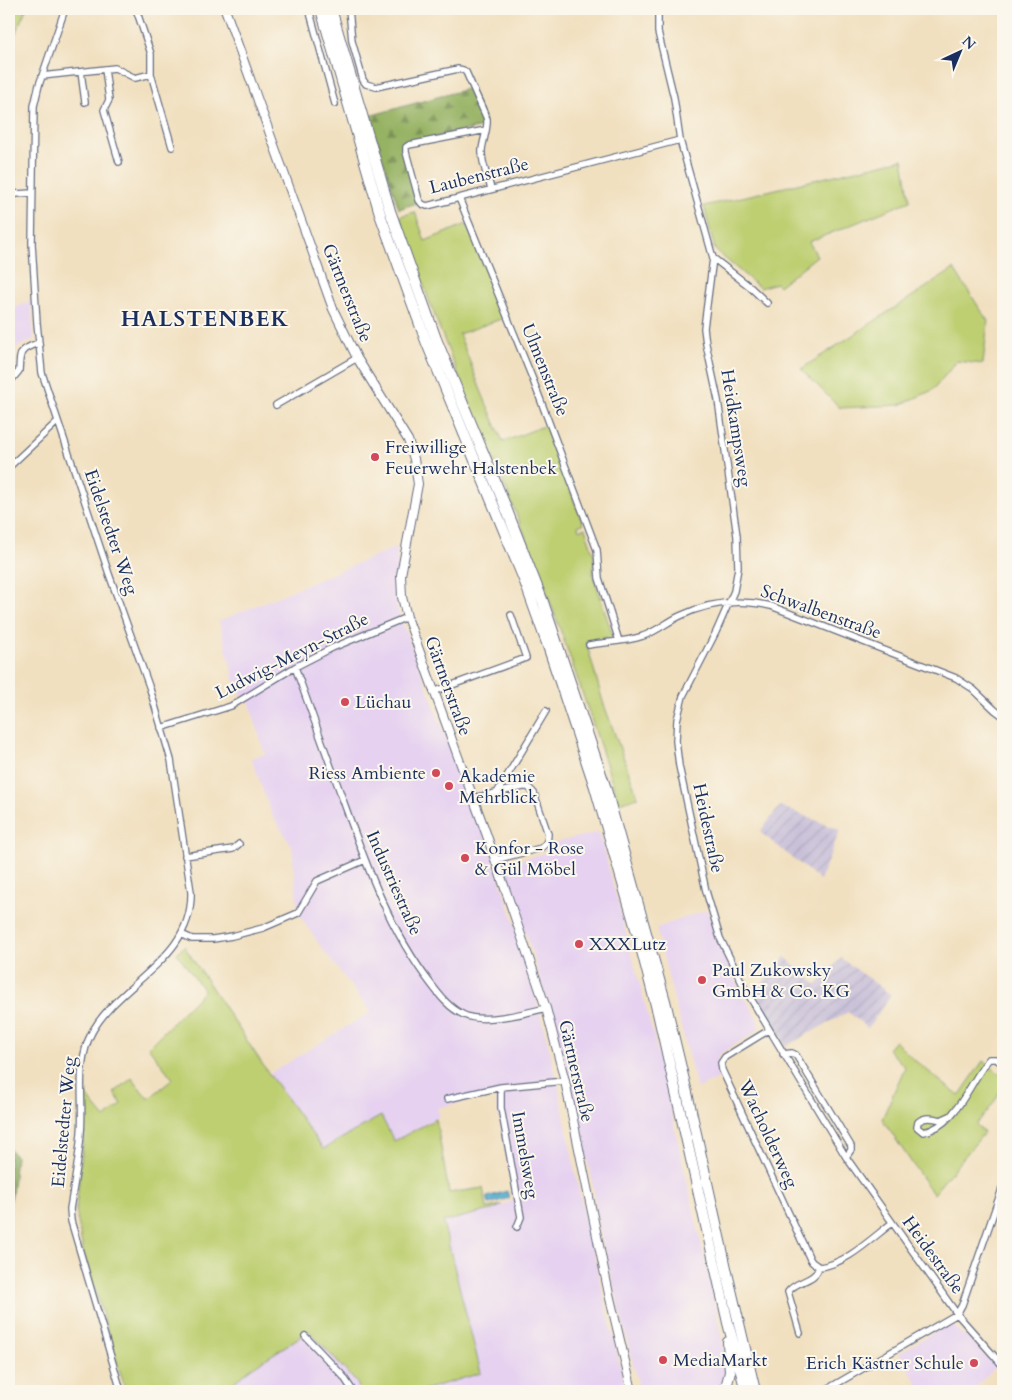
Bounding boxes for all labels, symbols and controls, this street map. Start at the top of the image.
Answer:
north arrow [934,28,984,78]
text: N [958,32,980,54]
street label: Laubenstraße [427,152,531,200]
street label: Gärtnerstraße [316,240,378,346]
district label: HALSTENBEK [121,304,289,334]
street label: Ulmenstraße [515,320,575,420]
street label: Heidkampsweg [714,367,758,490]
place label: Freiwillige Feuerwehr Halstenbek [385,435,557,481]
marker: Freiwillige Feuerwehr Halstenbek [369,451,381,463]
street label: Eidelstedter Weg [78,466,144,599]
street label: Schwalbenstraße [757,579,885,645]
street label: Ludwig-Meyn-Straße [211,607,373,705]
street label: Gärtnerstraße [418,633,478,739]
place label: Lüchau [355,690,412,715]
marker: Lüchau [339,696,351,708]
place label: Riess Ambiente [308,761,426,786]
place label: Akademie Mehrblick [459,764,538,810]
marker: Riess Ambiente [430,767,442,779]
marker: Akademie Mehrblick [443,780,455,792]
street label: Heidestraße [686,781,730,875]
street label: Industriestraße [360,827,428,939]
place label: Konfor - Rose & Gül Möbel [475,836,584,882]
marker: Konfor - Rose & Gül Möbel [459,852,471,864]
place label: XXXLutz [589,932,666,957]
marker: XXXLutz [573,938,585,950]
place label: Paul Zukowsky GmbH & Co. KG [712,958,850,1004]
marker: Paul Zukowsky GmbH & Co. KG [696,974,708,986]
street label: Gärtnerstraße [552,1017,600,1125]
street label: Eidelstedter Weg [46,1055,82,1189]
street label: Wacholderweg [732,1075,804,1193]
street label: Immelsweg [505,1109,545,1201]
street label: Heidestraße [896,1211,970,1299]
place label: MediaMarkt [673,1348,767,1373]
place label: Erich Kästner Schule [806,1351,964,1376]
marker: MediaMarkt [657,1354,669,1366]
marker: Erich Kästner Schule [968,1357,980,1369]

